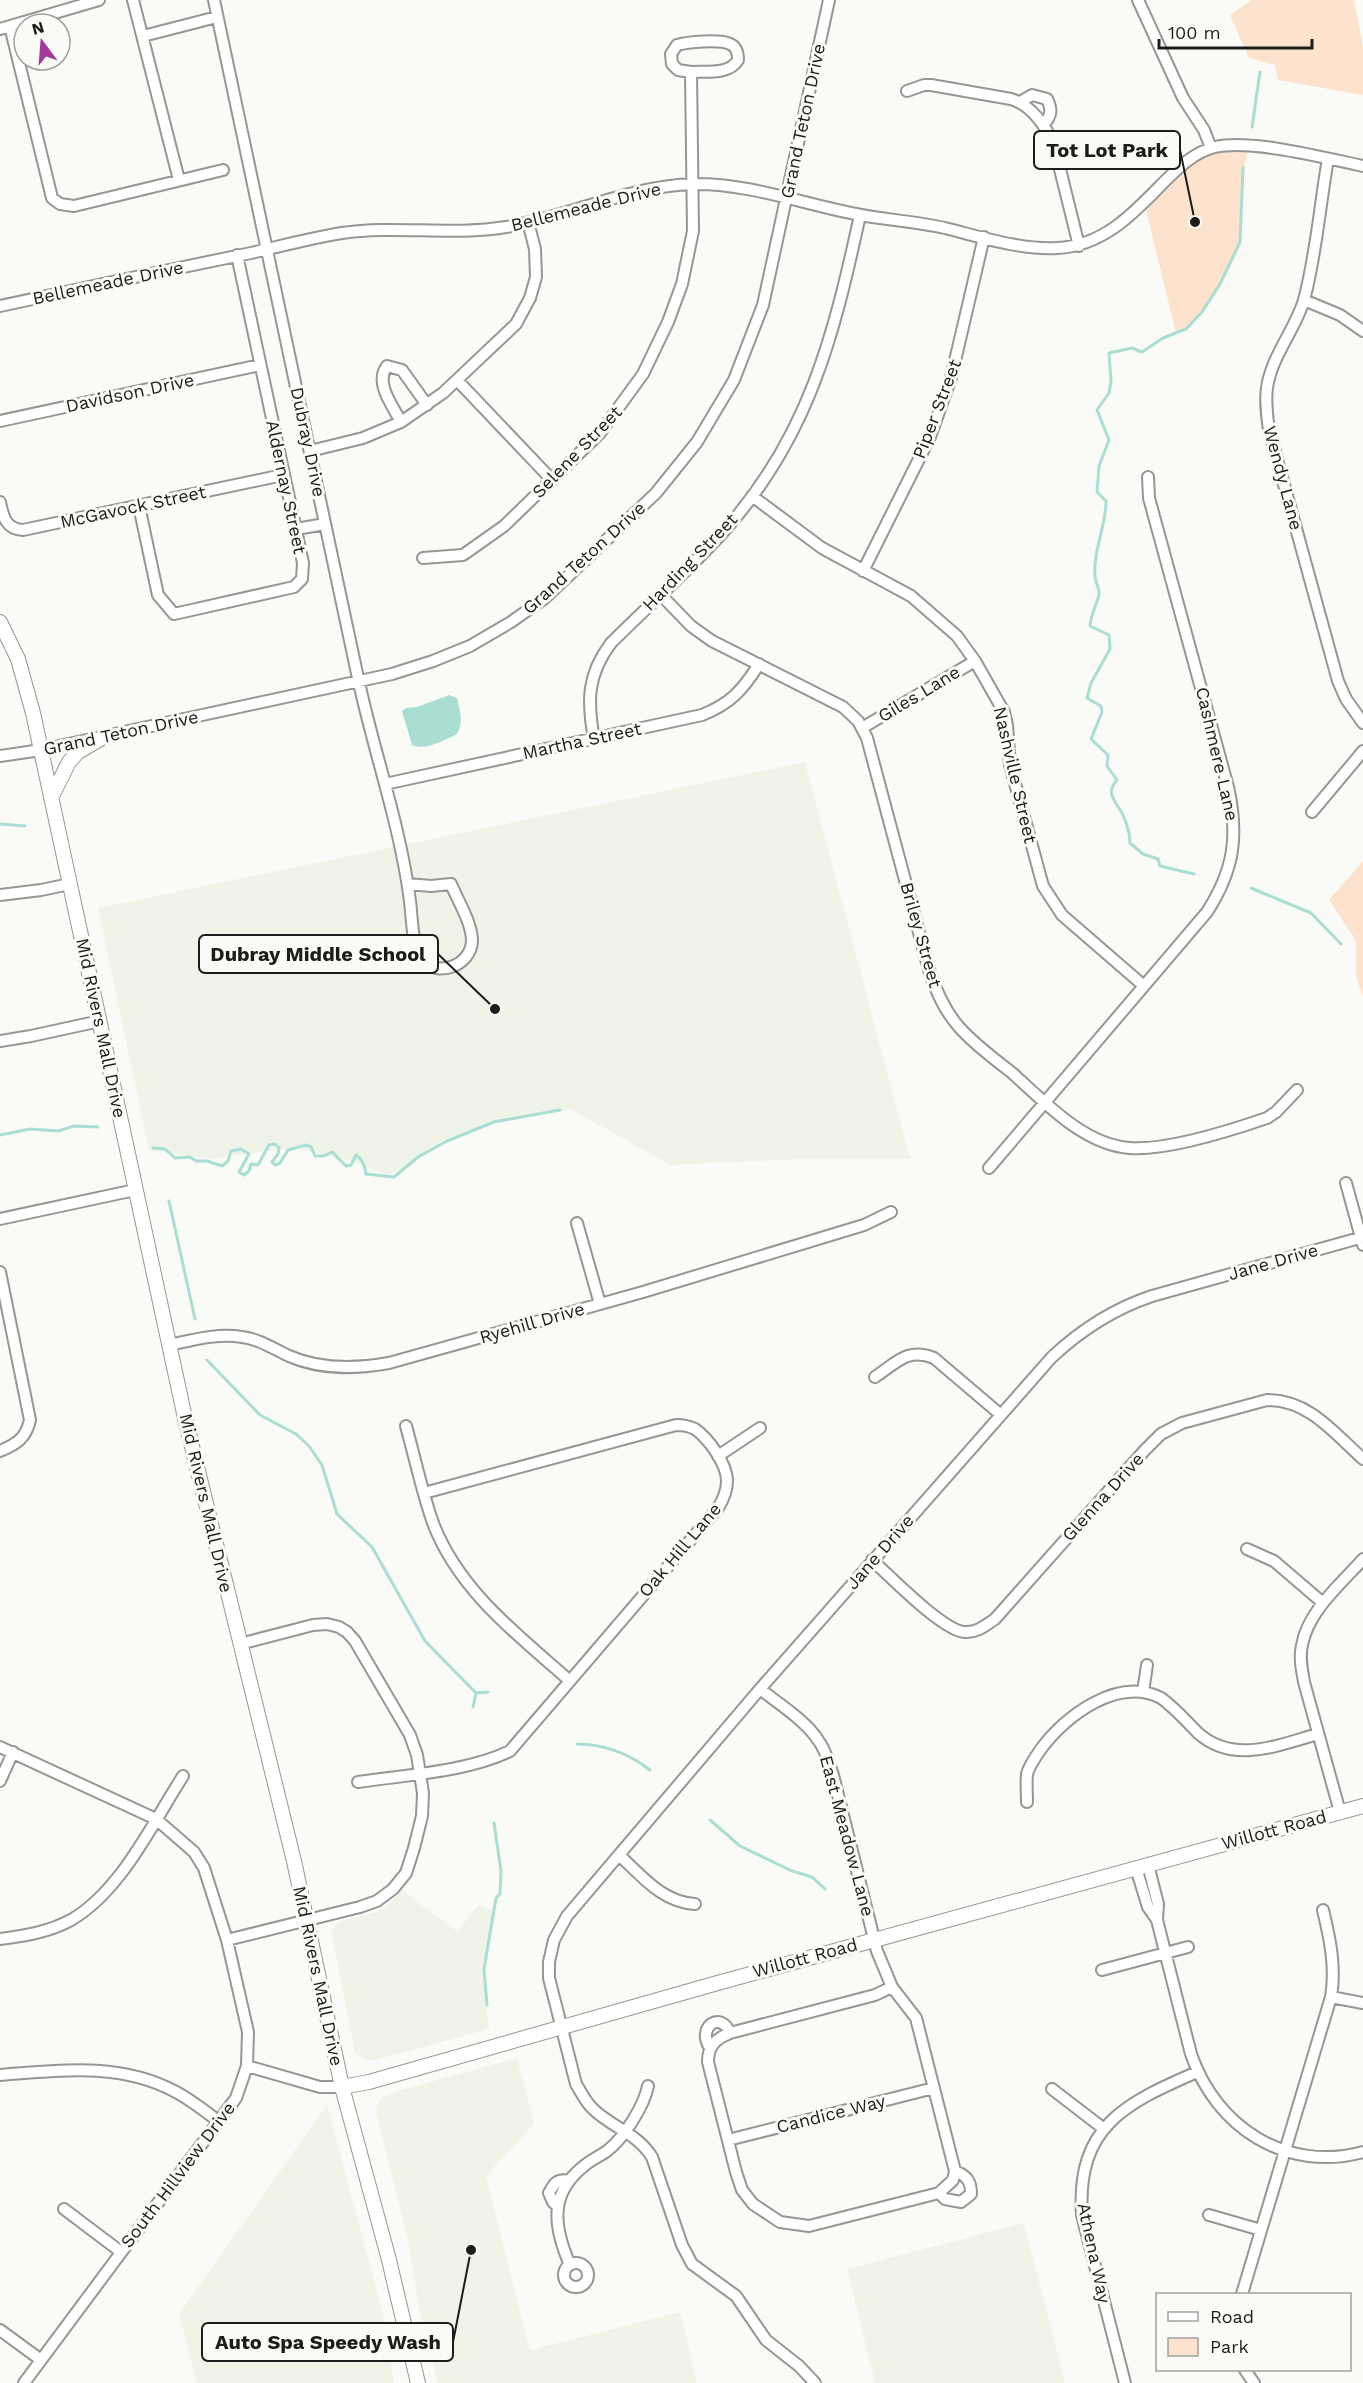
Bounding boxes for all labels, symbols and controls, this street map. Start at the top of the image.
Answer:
north arrow [12,12,72,72]
scale bar [1159,12,1312,50]
text: N [30,17,46,39]
text: 100 m [1168,22,1221,43]
street label: Grand Teton Drive [776,42,829,200]
callout: Tot Lot Park [1034,131,1180,169]
text: Tot Lot Park [1046,138,1168,162]
street label: Bellemeade Drive [509,178,663,235]
street label: Bellemeade Drive [30,256,185,309]
street label: Piper Street [908,356,965,461]
street label: Davidson Drive [64,369,196,416]
street label: Dubray Drive [287,385,330,499]
street label: Selene Street [528,401,626,502]
street label: Aldernay Street [262,418,311,556]
street label: Wendy Lane [1259,423,1307,532]
street label: McGavock Street [58,481,208,532]
street label: Grand Teton Drive [518,497,649,618]
street label: Harding Street [638,508,742,615]
street label: Giles Lane [874,661,964,726]
street label: Cashmere Lane [1192,685,1243,823]
street label: Nashville Street [990,705,1042,846]
street label: Grand Teton Drive [42,706,200,759]
street label: Martha Street [521,718,644,763]
street label: Briley Street [896,880,947,990]
callout: Dubray Middle School [199,935,438,973]
street label: Mid Rivers Mall Drive [72,936,131,1120]
text: Dubray Middle School [210,942,426,966]
street label: Jane Drive [1226,1239,1320,1284]
street label: Ryehill Drive [477,1298,587,1348]
street label: Mid Rivers Mall Drive [176,1411,237,1595]
street label: Glenna Drive [1057,1448,1148,1545]
street label: Oak Hill Lane [634,1498,725,1601]
street label: Jane Drive [841,1510,918,1593]
street label: East Meadow Lane [816,1753,879,1919]
street label: Willott Road [1219,1805,1329,1854]
street label: Mid Rivers Mall Drive [289,1884,348,2068]
street label: Willott Road [750,1933,860,1982]
street label: Candice Way [774,2090,888,2137]
street label: South Hillview Drive [116,2098,239,2252]
street label: Athena Way [1074,2201,1116,2306]
legend [1156,2293,1351,2371]
text: Road [1210,2306,1254,2327]
callout: Auto Spa Speedy Wash [202,2323,453,2361]
text: Auto Spa Speedy Wash [215,2330,441,2354]
text: Park [1210,2336,1249,2357]

